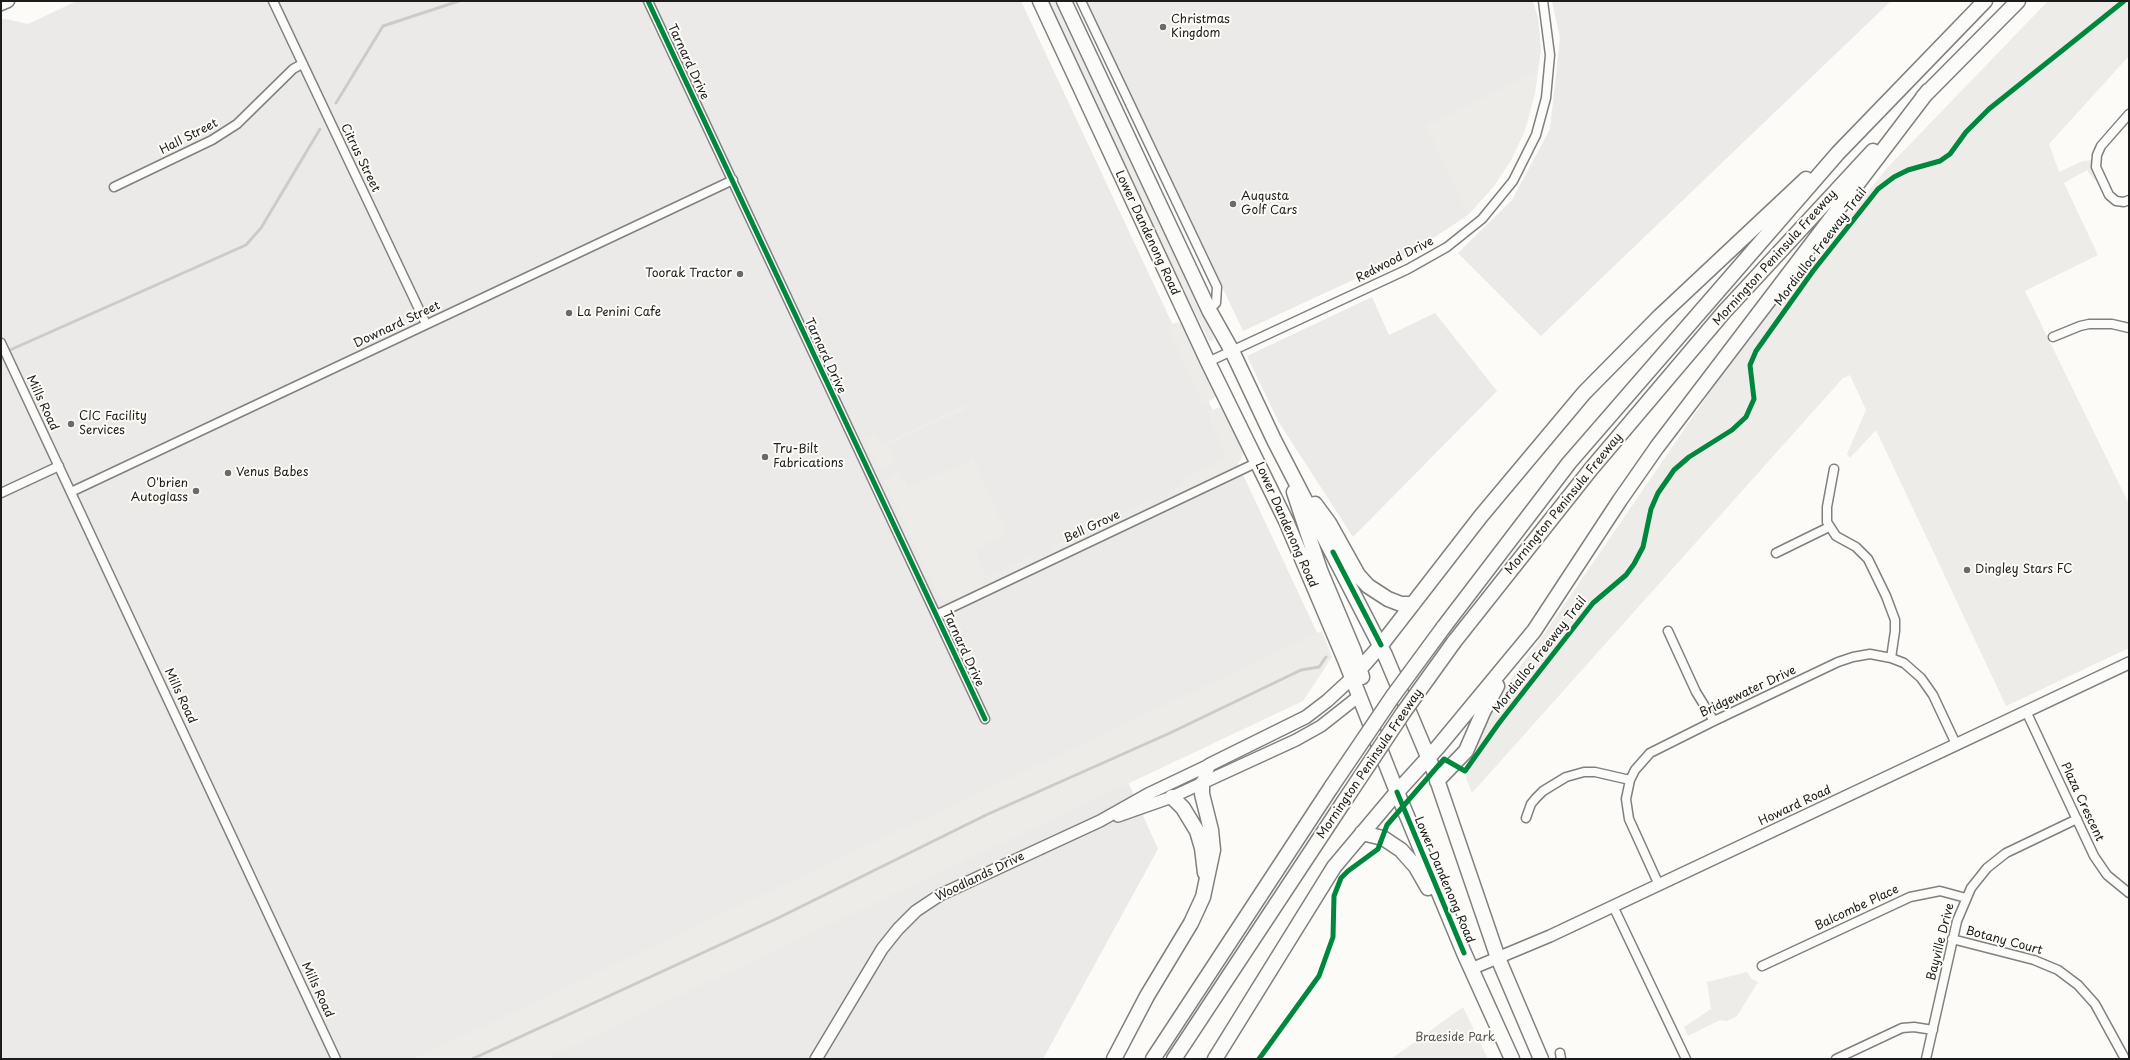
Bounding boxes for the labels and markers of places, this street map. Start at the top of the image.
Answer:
place label: Christmas Kingdom [1171,13,1230,41]
marker: Christmas Kingdom [1158,22,1168,32]
place label: Augusta Golf Cars [1241,190,1297,218]
marker: Augusta Golf Cars [1228,199,1238,209]
place label: Toorak Tractor [645,267,732,281]
marker: Toorak Tractor [735,269,745,279]
place label: La Penini Cafe [577,306,661,320]
marker: La Penini Cafe [564,308,574,318]
place label: CIC Facility Services [79,410,147,438]
marker: CIC Facility Services [66,419,76,429]
place label: Tru-Bilt Fabrications [773,443,843,471]
marker: Tru-Bilt Fabrications [760,452,770,462]
place label: Venus Babes [236,466,308,480]
marker: Venus Babes [223,468,233,478]
place label: O'brien Autoglass [131,477,188,505]
marker: O'brien Autoglass [191,486,201,496]
place label: Dingley Stars FC [1975,563,2073,577]
marker: Dingley Stars FC [1962,565,1972,575]

